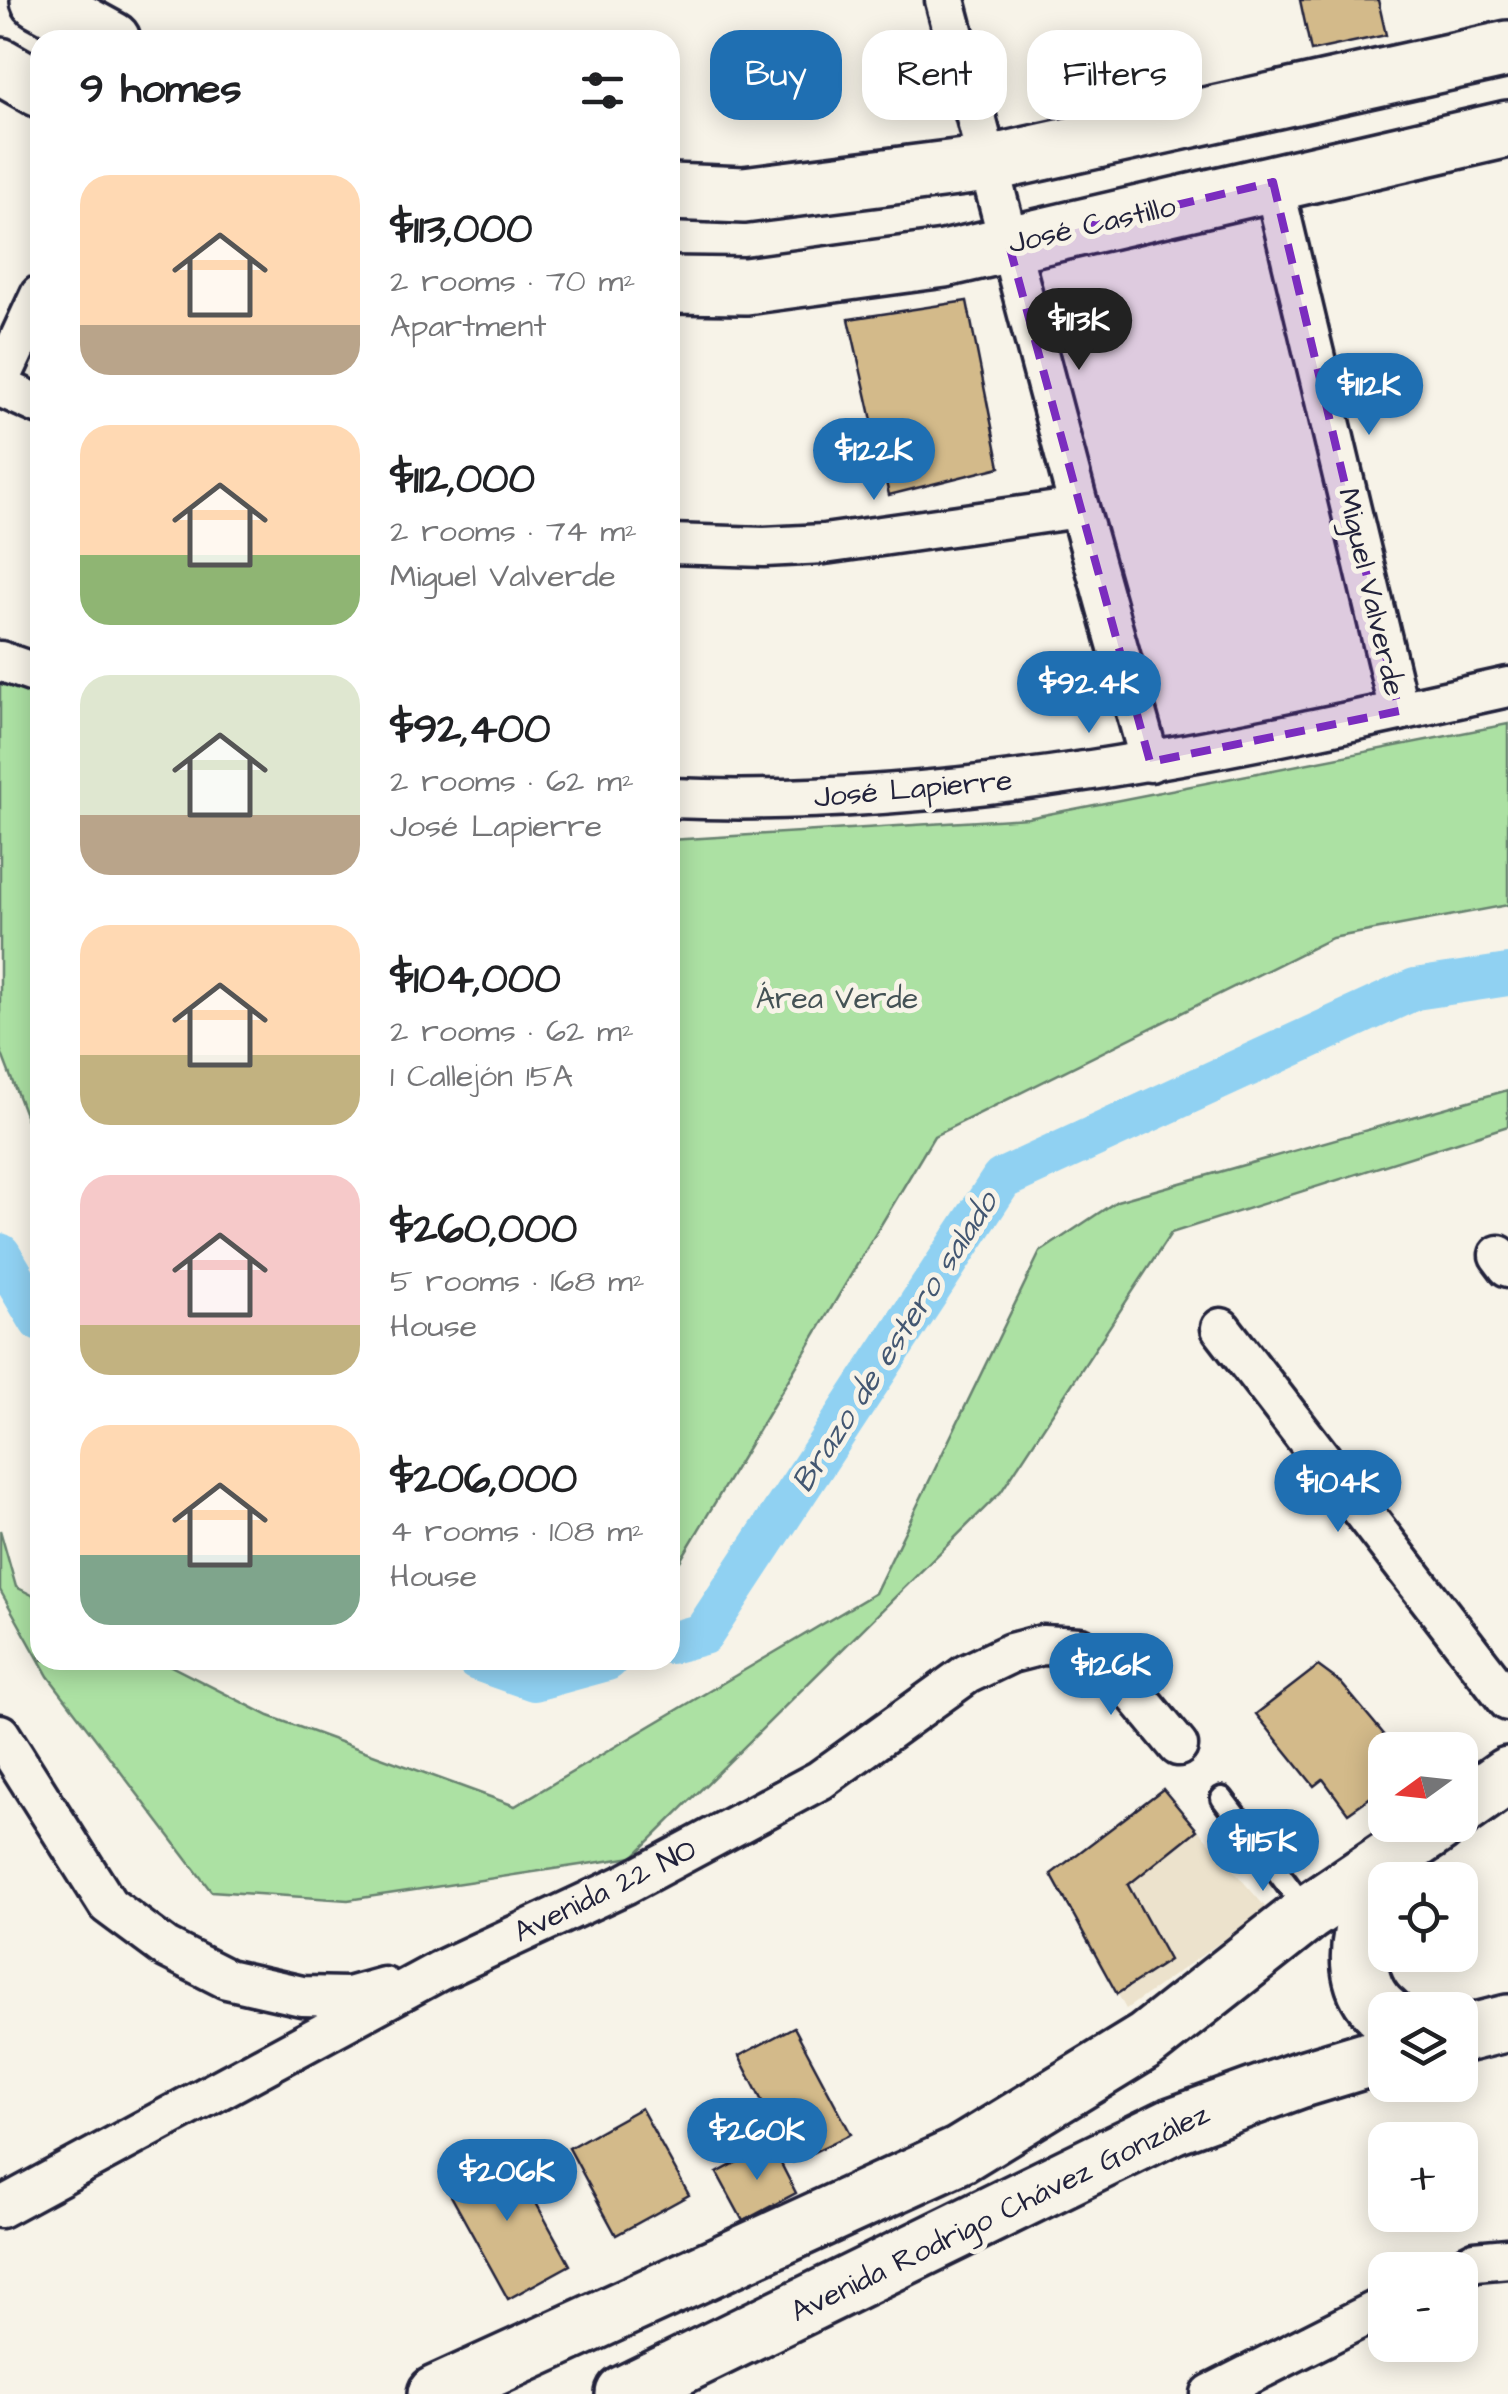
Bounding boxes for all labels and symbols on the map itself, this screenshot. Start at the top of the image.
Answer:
street label: José Castillo [1004,185,1180,265]
pin: $113K [1009,288,1149,373]
pin: $112K [1299,353,1439,438]
pin: $122K [804,418,944,503]
street label: Miguel Valverde [1326,484,1415,700]
pin: $92.4K [1008,651,1170,736]
street label: José Lapierre [812,759,1014,819]
park label: Área Verde [756,978,918,1020]
water label: Brazo de estero salado [781,1181,1010,1501]
pin: $104K [1268,1450,1408,1535]
pin: $126K [1041,1633,1181,1718]
north arrow [1368,1732,1478,1842]
pin: $115K [1193,1809,1333,1894]
street label: Avenida 22 NO [507,1829,703,1953]
street label: Avenida Rodrigo Chávez González [784,2093,1217,2334]
pin: $260K [687,2098,827,2183]
pin: $206K [437,2139,577,2224]

